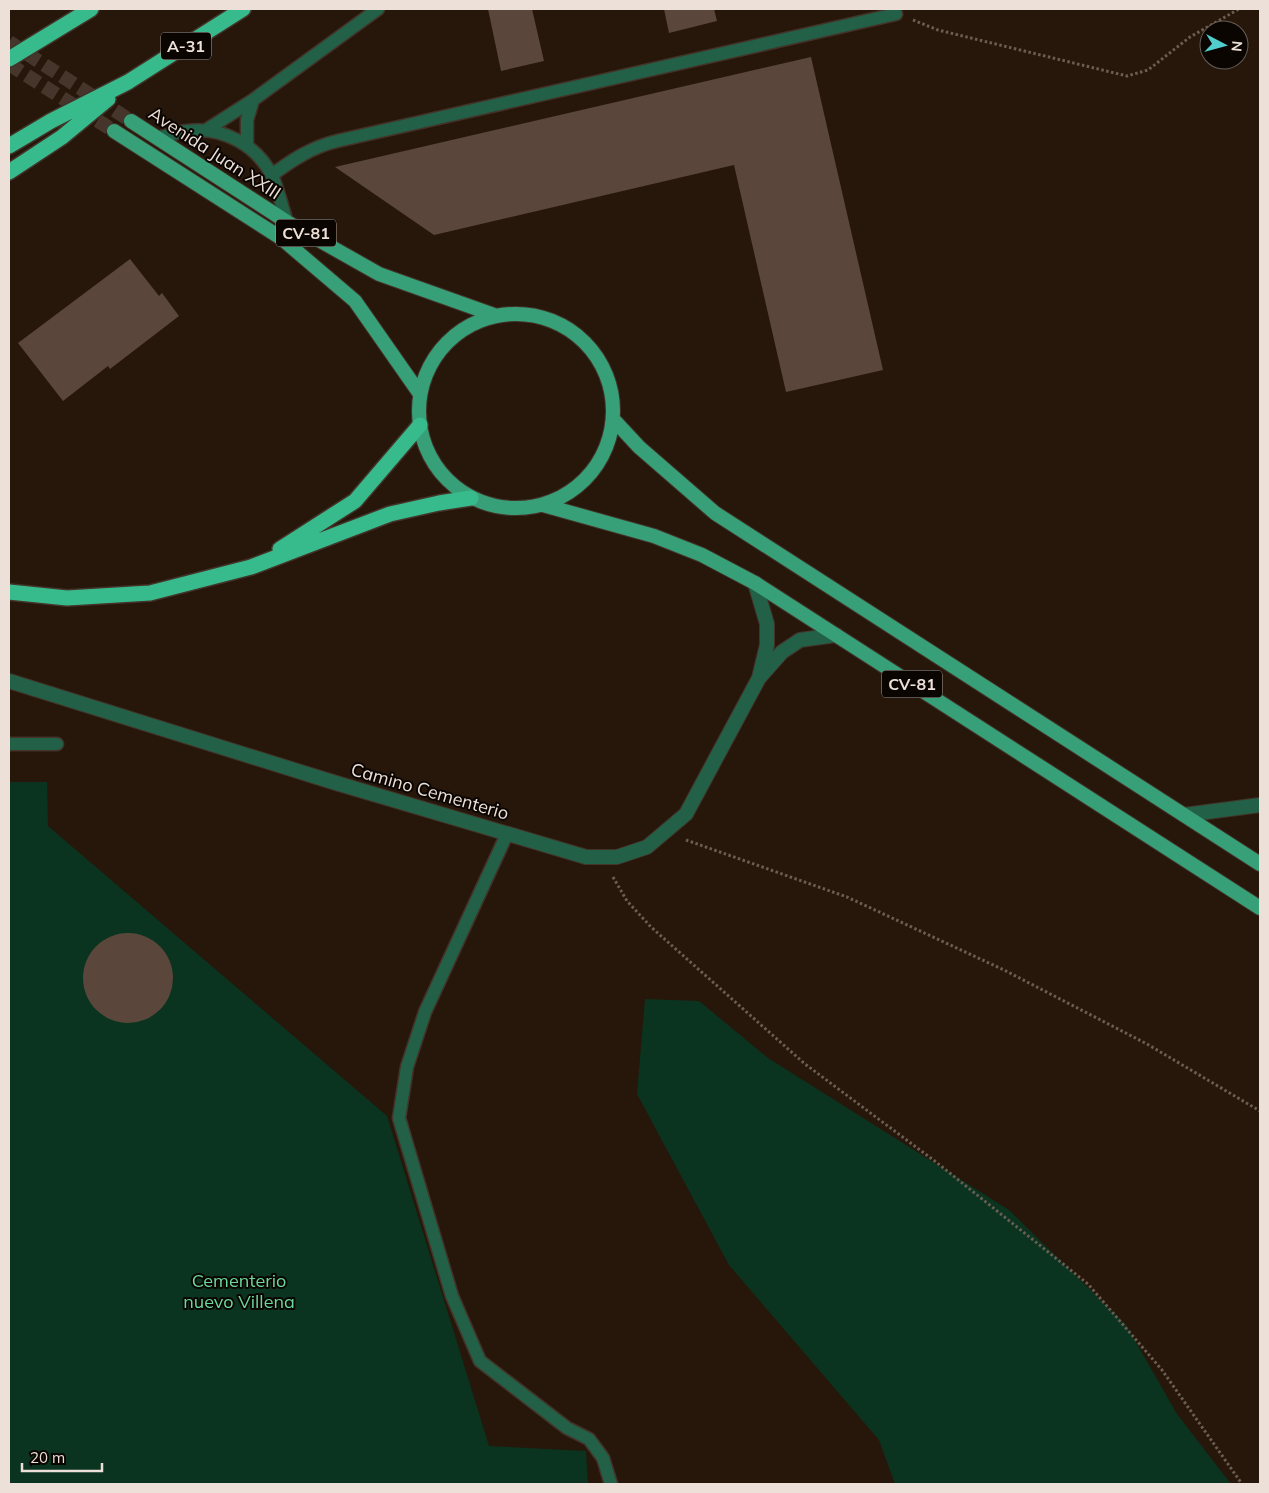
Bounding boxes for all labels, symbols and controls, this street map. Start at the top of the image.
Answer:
north arrow [1199,20,1249,70]
road number: A-31 [161,32,211,59]
text: N [1227,40,1246,53]
street label: Avenida Juan XXIII [145,102,285,204]
road number: CV-81 [276,220,336,247]
road number: CV-81 [882,671,942,698]
street label: Camino Cementerio [348,757,512,825]
park label: Cementerio nuevo Villena [183,1269,295,1313]
scale bar [22,1440,102,1472]
text: 20 m [30,1448,65,1467]

